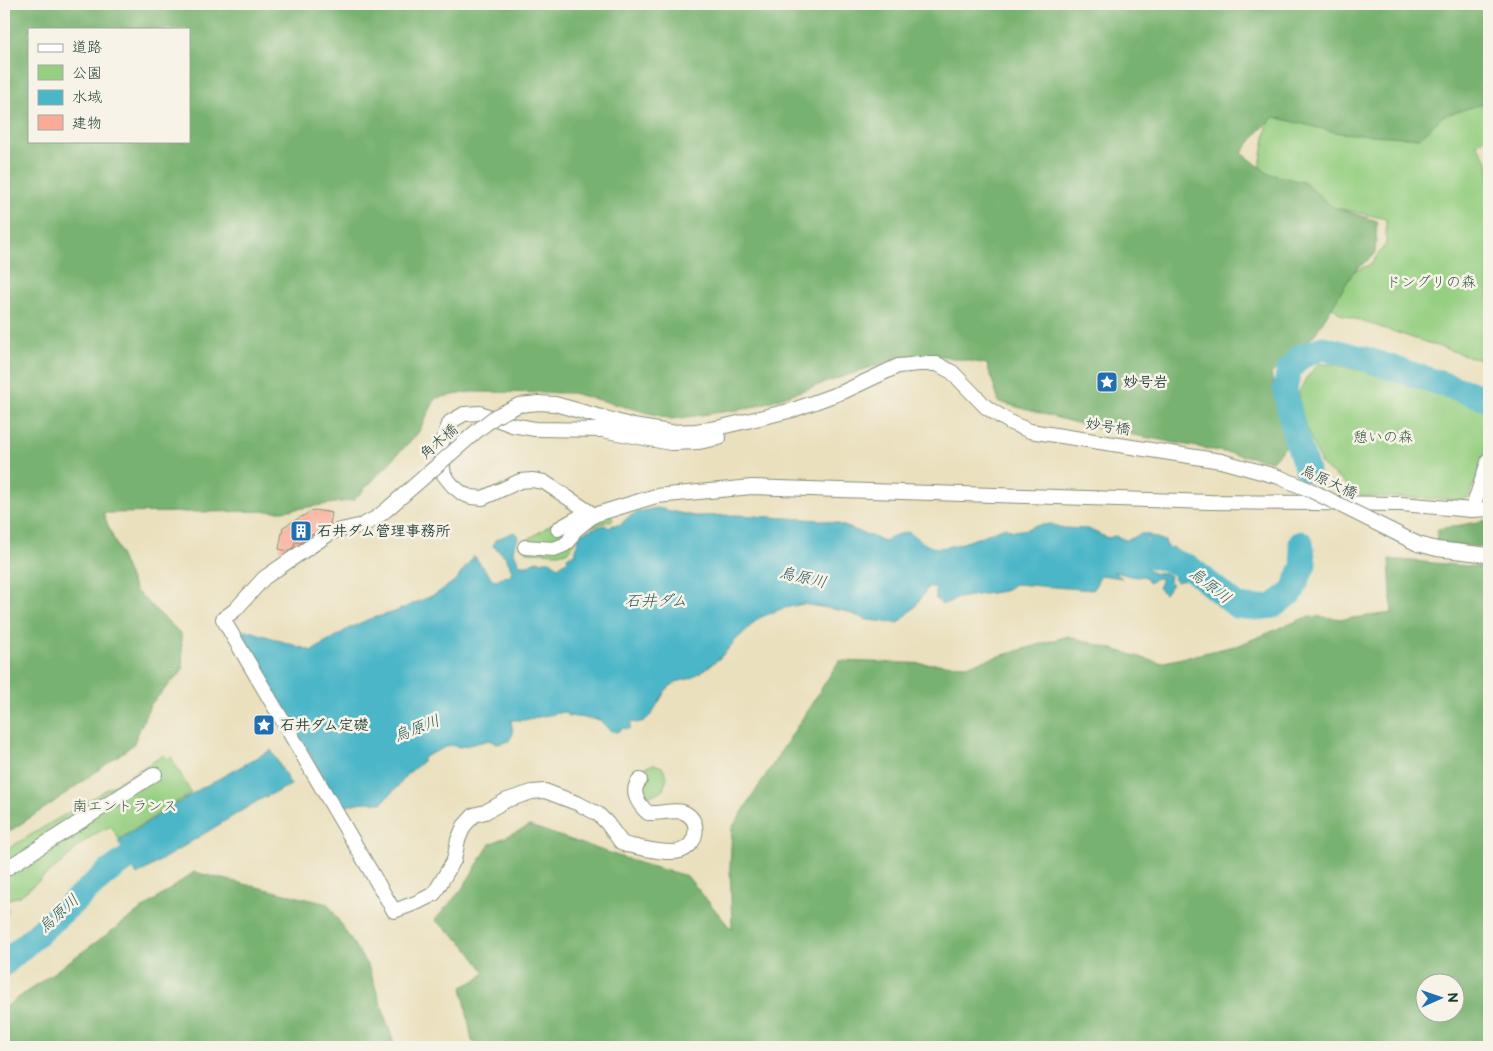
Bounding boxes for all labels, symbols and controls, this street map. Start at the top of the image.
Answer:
legend [28,28,190,142]
text: 道路 [72,38,102,57]
text: 公園 [72,64,102,83]
text: 水域 [72,88,102,107]
text: 建物 [72,114,102,133]
park label: ドングリの森 [1386,273,1476,292]
place icon: 妙号岩 [1095,370,1119,394]
place label: 妙号岩 [1123,373,1168,392]
street label: 妙号橋 [1084,414,1132,440]
street label: 角木橋 [416,420,462,464]
park label: 憩いの森 [1353,428,1413,447]
street label: 烏原大橋 [1298,461,1360,503]
building icon: 石井ダム管理事務所 [289,519,313,543]
place label: 石井ダム管理事務所 [317,522,451,541]
water label: 烏原川 [777,563,829,593]
water label: 烏原川 [1185,564,1235,608]
water label: 石井ダム [625,592,687,611]
water label: 烏原川 [391,712,443,746]
place icon: 石井ダム定礎 [252,713,276,737]
place label: 石井ダム定礎 [280,716,369,735]
park label: 南エントランス [72,797,178,816]
water label: 烏原川 [35,891,83,937]
north arrow [1416,974,1466,1024]
text: N [1444,992,1461,1003]

